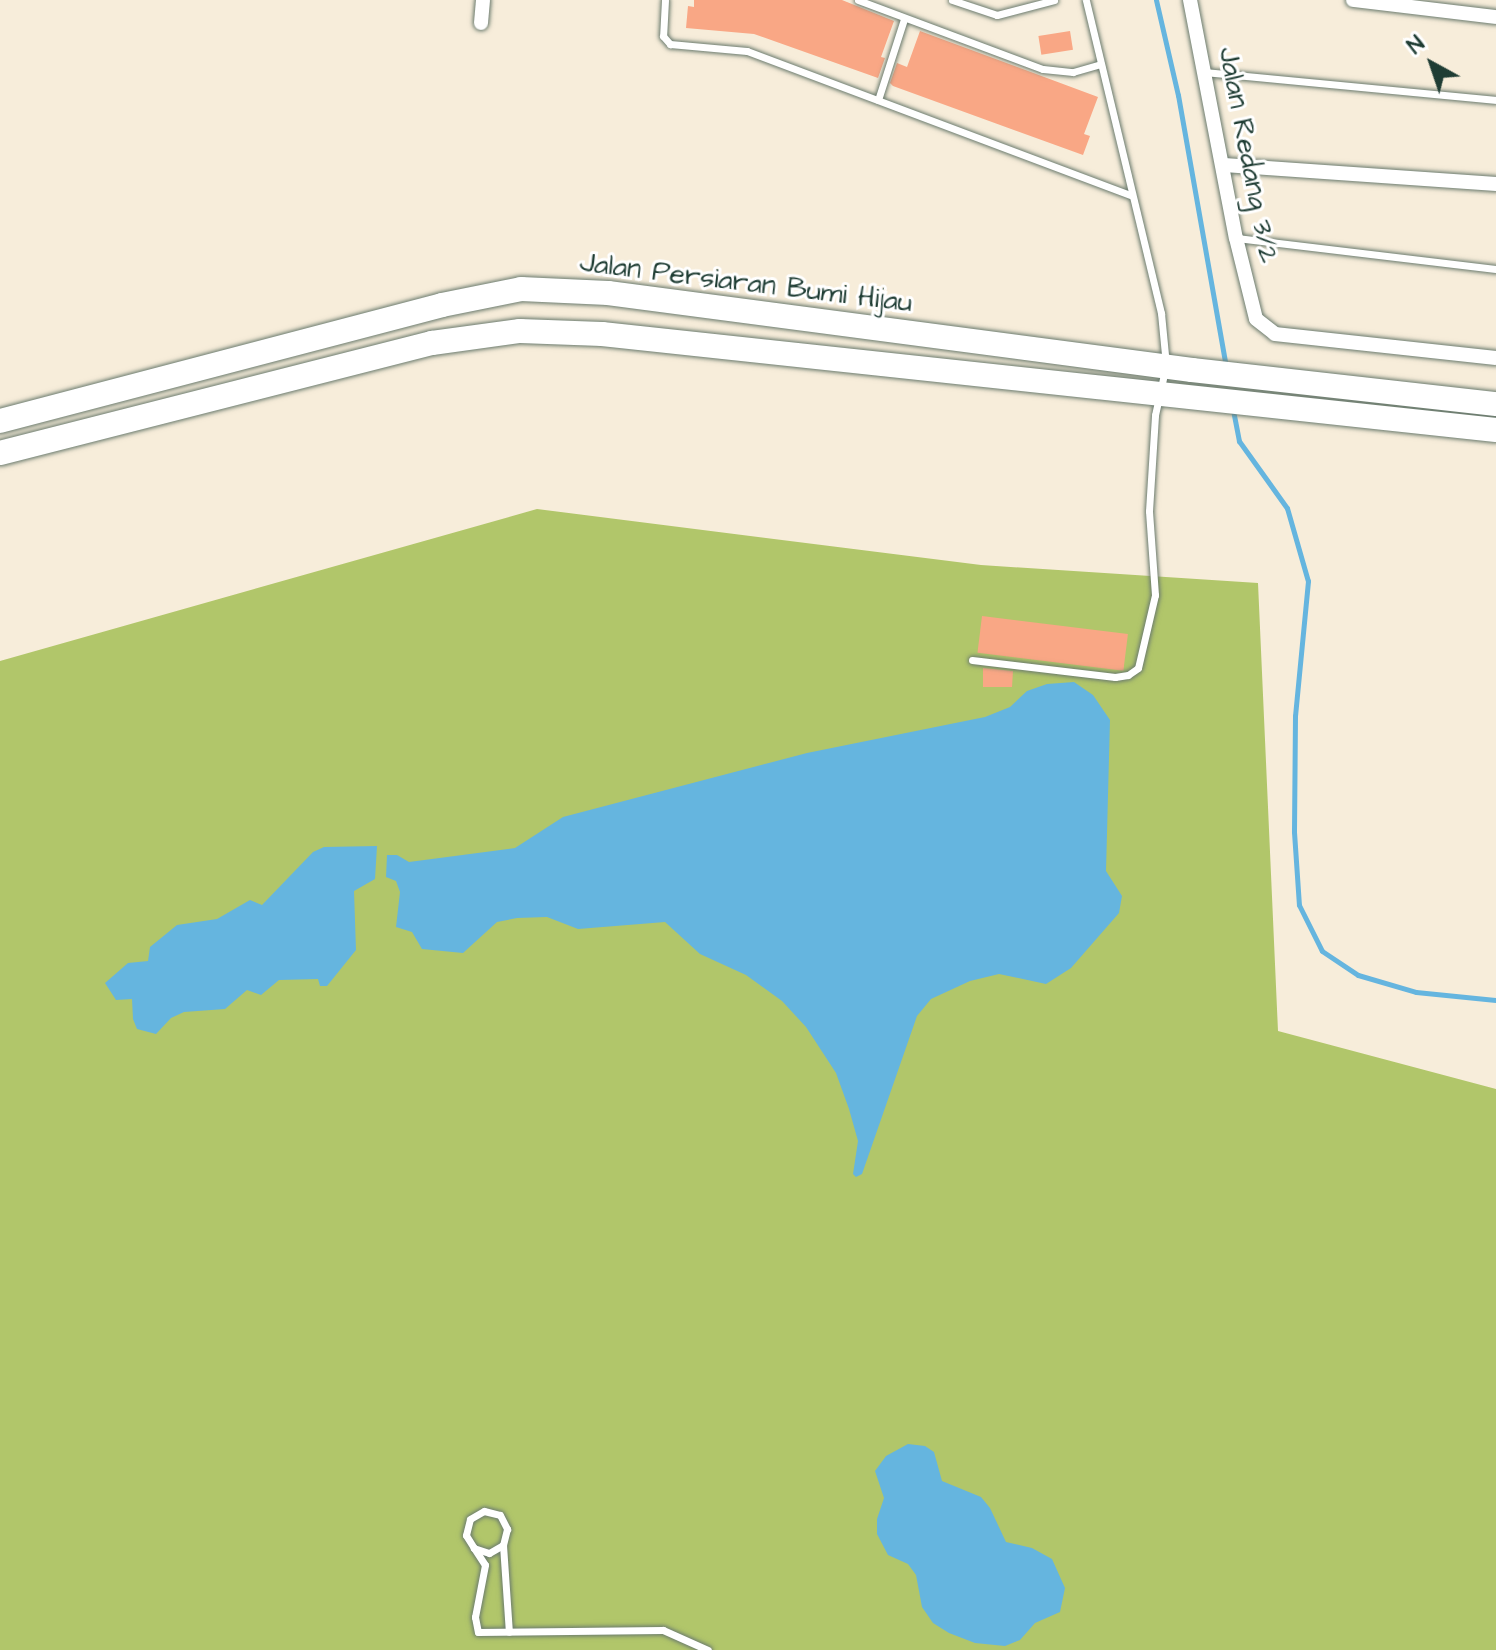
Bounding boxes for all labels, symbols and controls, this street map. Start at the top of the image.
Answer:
north arrow [1392,24,1472,104]
text: N [1401,29,1431,62]
street label: Jalan Redang 3/2 [1211,44,1285,266]
street label: Jalan Persiaran Bumi Hijau [578,246,914,320]

